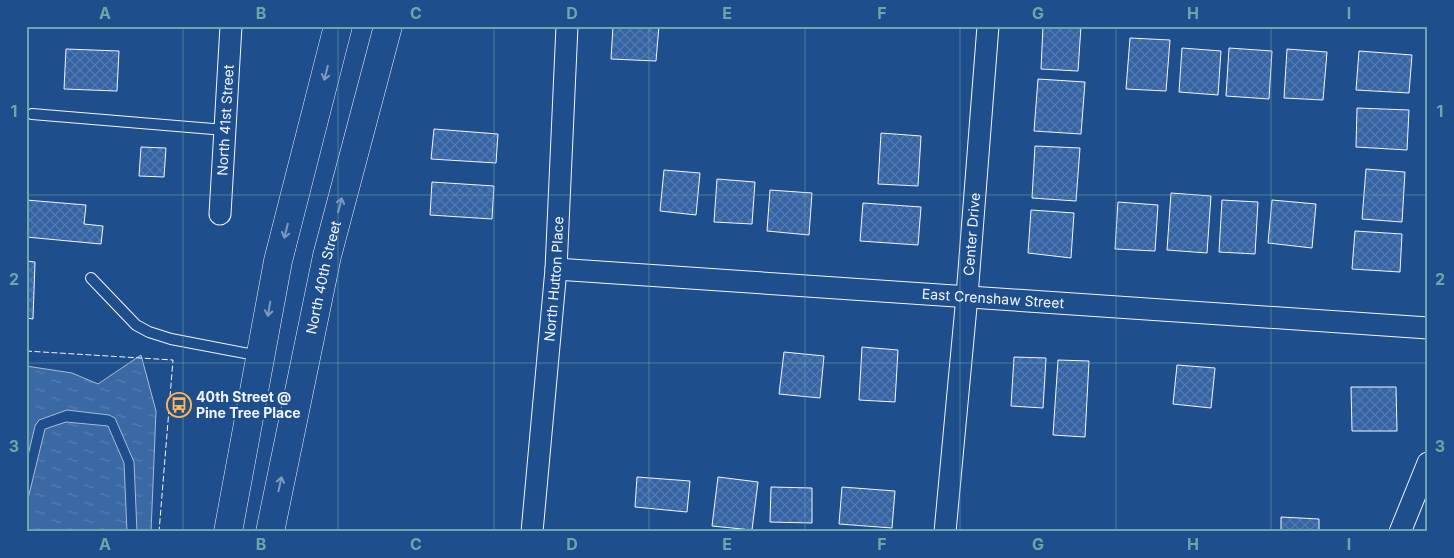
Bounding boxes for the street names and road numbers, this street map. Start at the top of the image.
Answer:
street label: North 41st Street [213,64,237,176]
street label: Center Drive [960,192,983,276]
street label: North Hutton Place [540,216,566,342]
street label: North 40th Street [302,218,344,336]
street label: East Crenshaw Street [921,285,1065,311]

